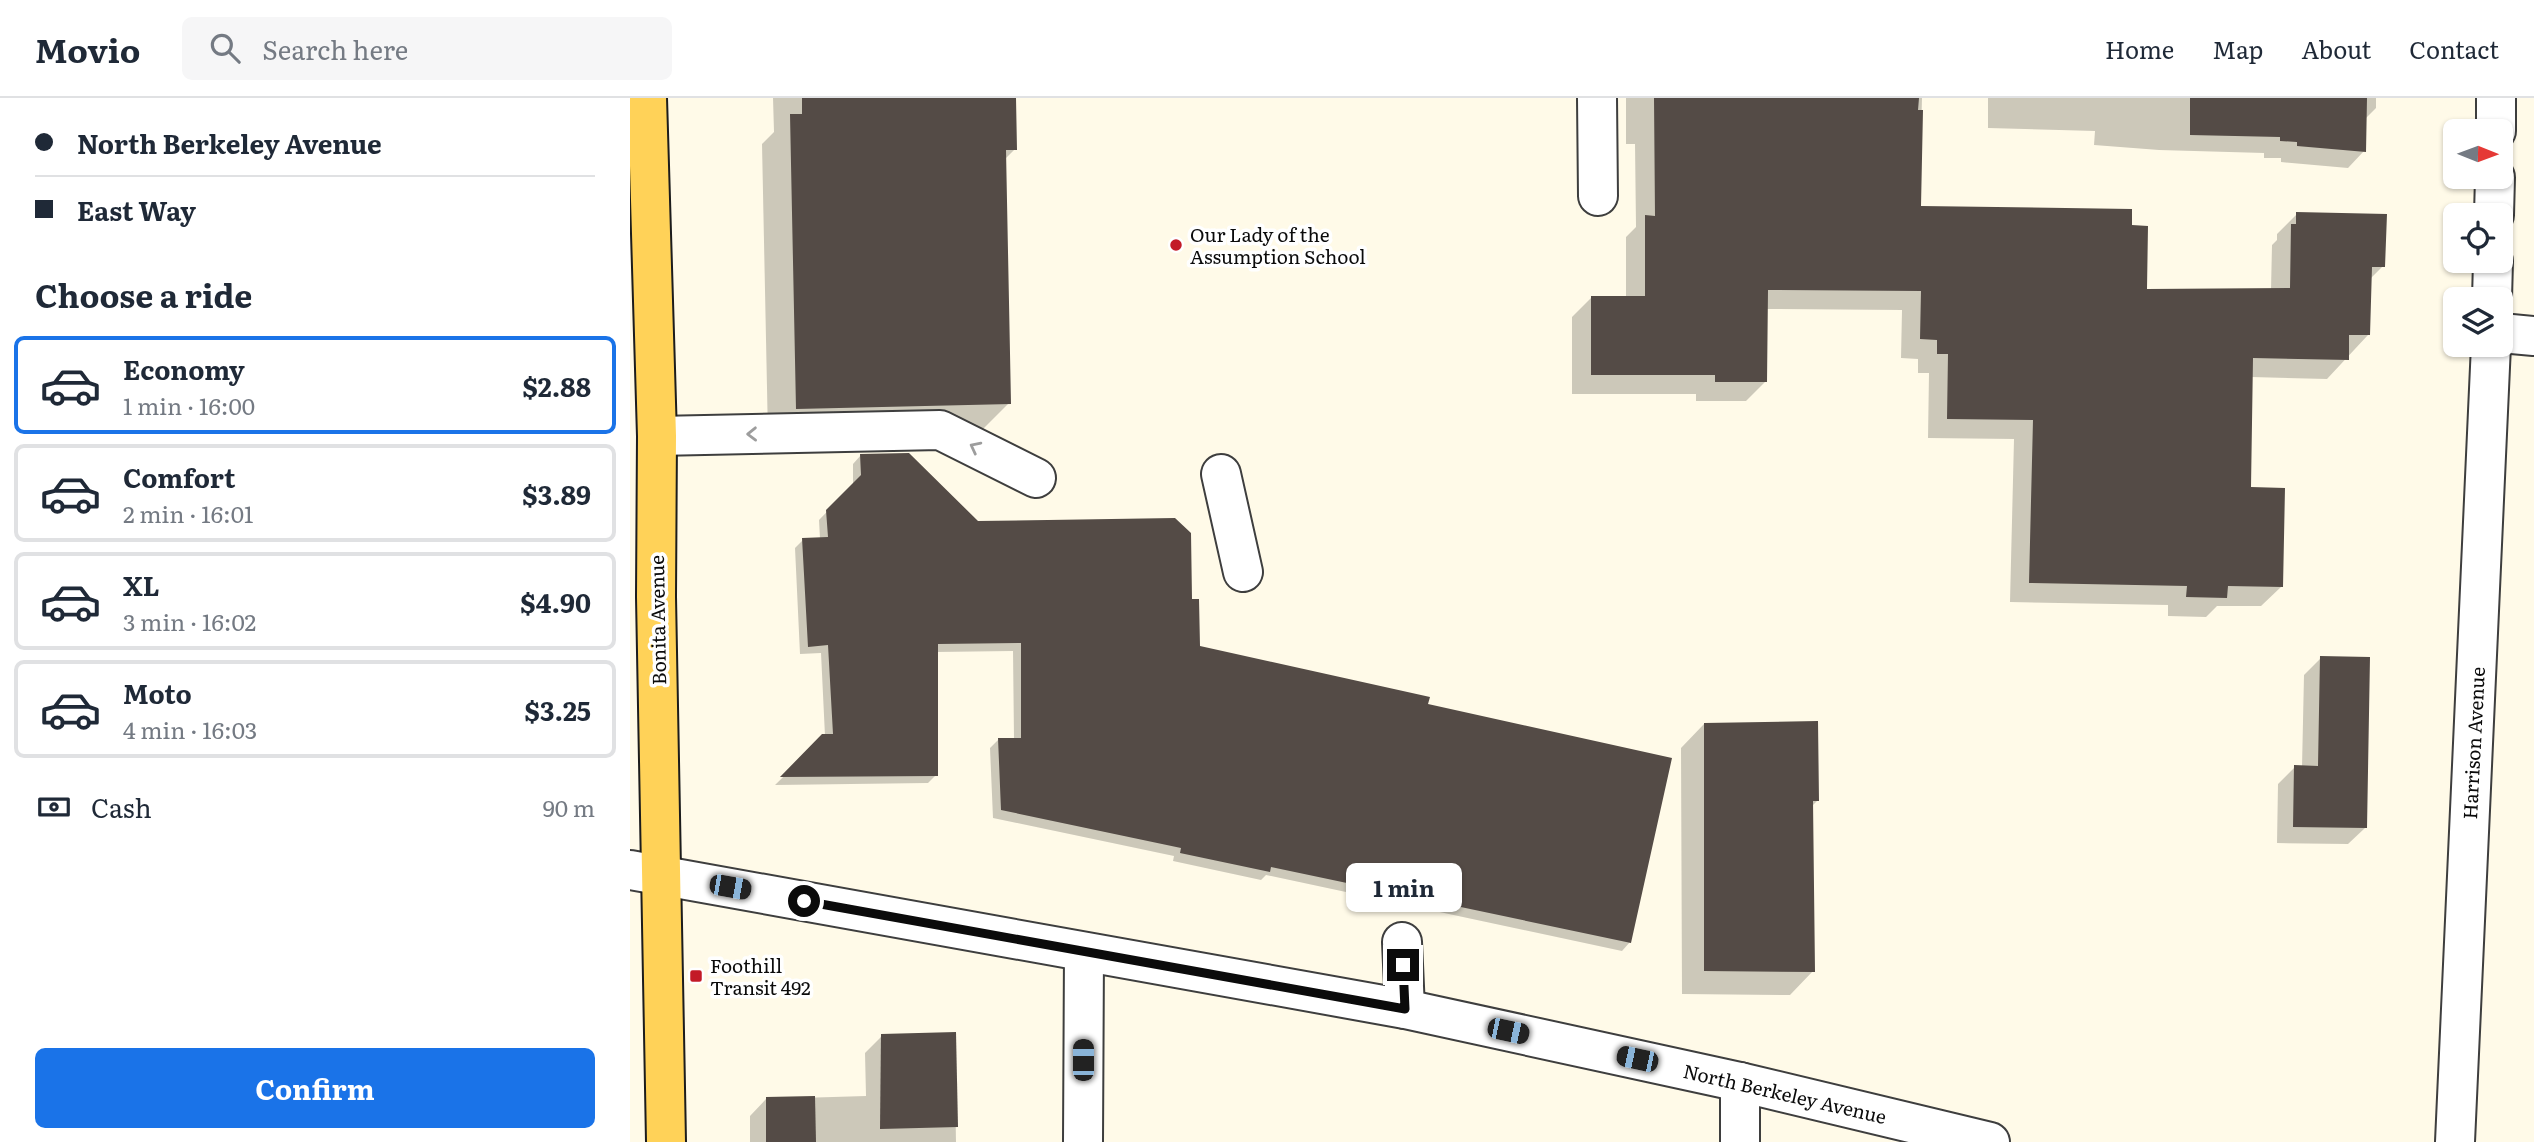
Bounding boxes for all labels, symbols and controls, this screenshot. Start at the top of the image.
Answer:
search box [182,17,672,80]
text: Movio [35,24,140,73]
icon: search [206,29,244,67]
text: Search here [262,29,408,68]
text: Home [2105,31,2174,66]
text: Map [2212,31,2263,66]
text: About [2301,31,2371,66]
text: Contact [2409,31,2499,66]
north arrow [2443,119,2513,189]
map controls [2443,119,2513,357]
text: North Berkeley Avenue [77,123,382,162]
text: East Way [77,190,196,229]
button: locate [2443,203,2513,273]
place label: Our Lady of the Assumption School [1190,220,1366,270]
marker: Our Lady of the Assumption School [1168,237,1184,253]
text: Choose a ride [35,270,252,318]
button: layers [2443,287,2513,357]
text: Economy [123,349,245,388]
icon: car [39,354,102,417]
text: $2.88 [522,366,591,405]
text: 1 min · 16:00 [123,388,255,422]
one-way arrow [746,426,756,442]
one-way arrow [970,442,982,456]
text: Comfort [123,457,235,496]
icon: car [39,462,102,525]
text: $3.89 [522,474,591,513]
text: 2 min · 16:01 [123,496,253,530]
street label: Bonita Avenue [642,555,672,685]
text: XL [123,565,160,604]
icon: car [39,570,102,633]
text: $4.90 [520,582,591,621]
text: 3 min · 16:02 [123,604,256,638]
street label: Harrison Avenue [2455,666,2491,820]
text: Moto [123,673,192,712]
icon: car [39,678,102,741]
text: $3.25 [524,690,591,729]
text: 4 min · 16:03 [123,712,257,746]
text: Cash [91,787,152,826]
icon: cash [35,788,73,826]
text: 90 m [543,790,595,824]
callout: 1 min [1345,864,1461,912]
text: 1 min [1373,870,1435,904]
car [708,873,753,901]
route start [788,885,820,917]
route end [1387,949,1419,981]
place label: Foothill Transit 492 [710,951,811,1001]
marker: Foothill Transit 492 [688,968,704,984]
car [1486,1016,1531,1046]
car [1073,1039,1094,1081]
car [1615,1044,1660,1074]
button: Confirm [35,1048,595,1128]
street label: North Berkeley Avenue [1681,1056,1890,1130]

